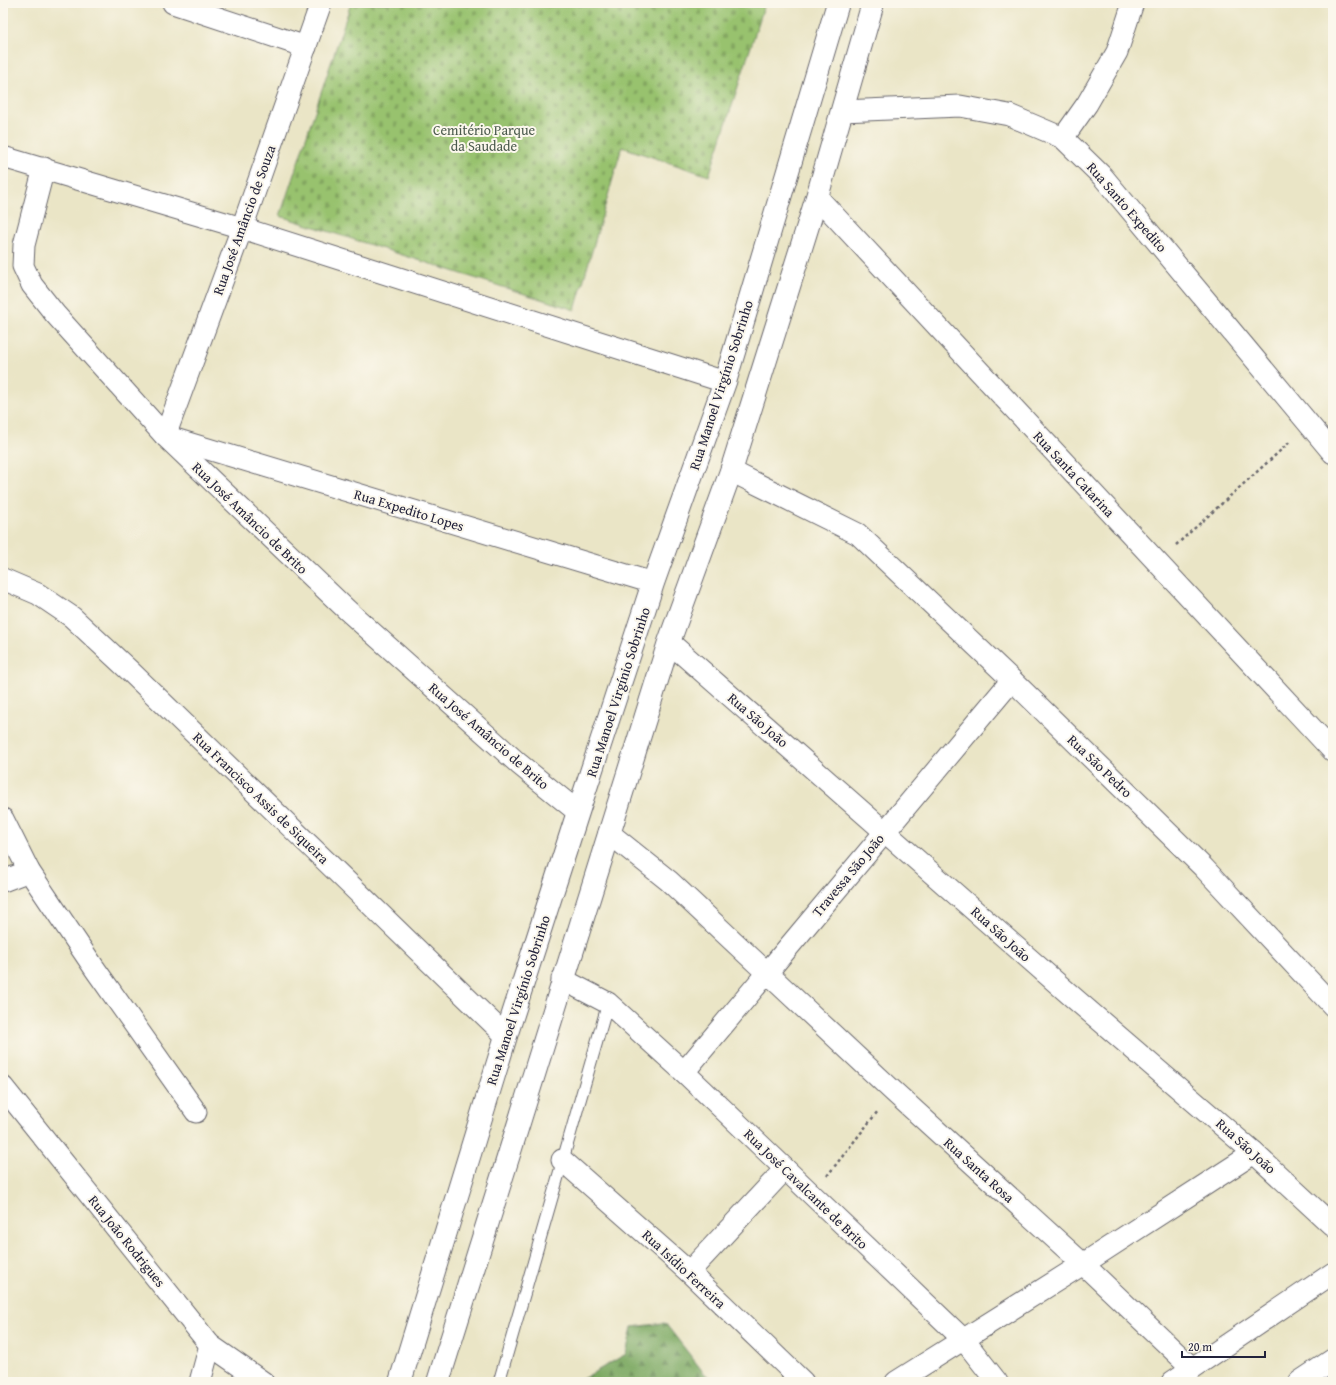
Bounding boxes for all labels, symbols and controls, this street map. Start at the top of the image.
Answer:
park label: Cemitério Parque da Saudade [433,120,536,156]
street label: Rua José Amâncio de Souza [208,142,281,298]
street label: Rua Santo Expedito [1082,158,1172,256]
street label: Rua Manoel Virgínio Sobrinho [684,297,758,473]
street label: Rua Santa Catarina [1029,426,1120,522]
street label: Rua José Amâncio de Brito [188,457,312,579]
street label: Rua Expedito Lopes [352,484,466,536]
street label: Rua Manoel Virgínio Sobrinho [581,604,655,780]
street label: Rua José Amâncio de Brito [424,678,554,794]
street label: Rua São João [723,688,793,752]
street label: Rua Francisco Assis de Siqueira [189,728,334,869]
street label: Rua São Pedro [1063,730,1137,802]
street label: Travessa São João [807,829,889,921]
street label: Rua São João [967,902,1035,966]
street label: Rua Manoel Virgínio Sobrinho [481,912,555,1088]
street label: Rua São João [1212,1114,1280,1178]
street label: Rua José Cavalcante de Brito [740,1124,872,1254]
street label: Rua Santa Rosa [939,1133,1019,1207]
street label: Rua João Rodrigues [84,1191,170,1291]
street label: Rua Isídio Ferreira [638,1225,730,1313]
scale bar [1182,1333,1265,1359]
text: 20 m [1188,1338,1212,1355]

